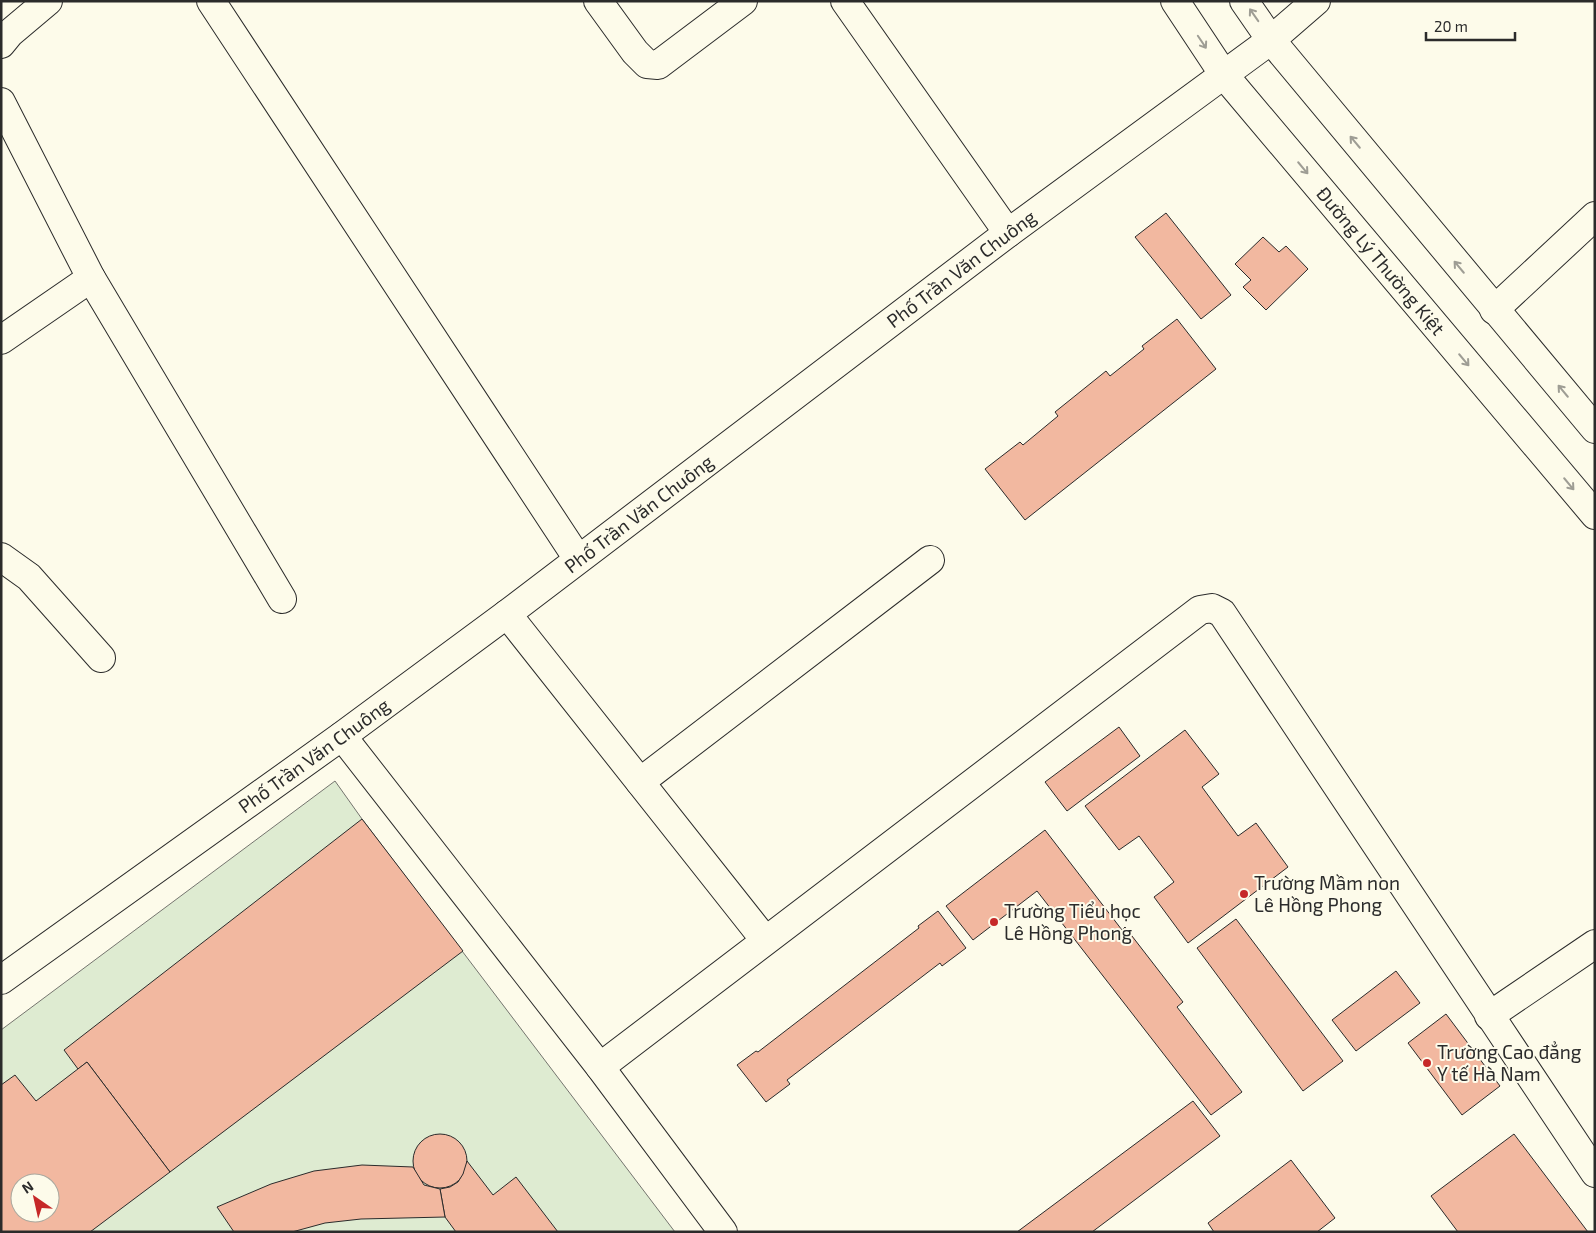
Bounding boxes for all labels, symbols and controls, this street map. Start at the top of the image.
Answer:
one-way arrow [1249,8,1259,22]
scale bar [1426,10,1515,42]
text: 20 m [1434,17,1468,35]
one-way arrow [1197,34,1207,48]
one-way arrow [1350,136,1361,149]
one-way arrow [1298,162,1309,175]
street label: Đường Lý Thường Kiệt [1312,182,1450,339]
street label: Phố Trần Văn Chuông [882,204,1040,332]
one-way arrow [1453,261,1464,274]
one-way arrow [1459,353,1470,366]
one-way arrow [1558,385,1569,398]
street label: Phố Trần Văn Chuông [559,449,718,577]
one-way arrow [1563,478,1574,491]
street label: Phố Trần Văn Chuông [234,693,394,818]
place label: Trường Mầm non Lê Hồng Phong [1254,871,1400,916]
marker: Trường Mầm non Lê Hồng Phong [1238,888,1250,900]
place label: Trường Tiểu học Lê Hồng Phong [1004,899,1141,944]
marker: Trường Tiểu học Lê Hồng Phong [988,916,1000,928]
place label: Trường Cao đẳng Y tế Hà Nam [1437,1040,1582,1085]
marker: Trường Cao đẳng Y tế Hà Nam [1421,1057,1433,1069]
north arrow [10,1173,60,1223]
text: N [19,1177,36,1197]

